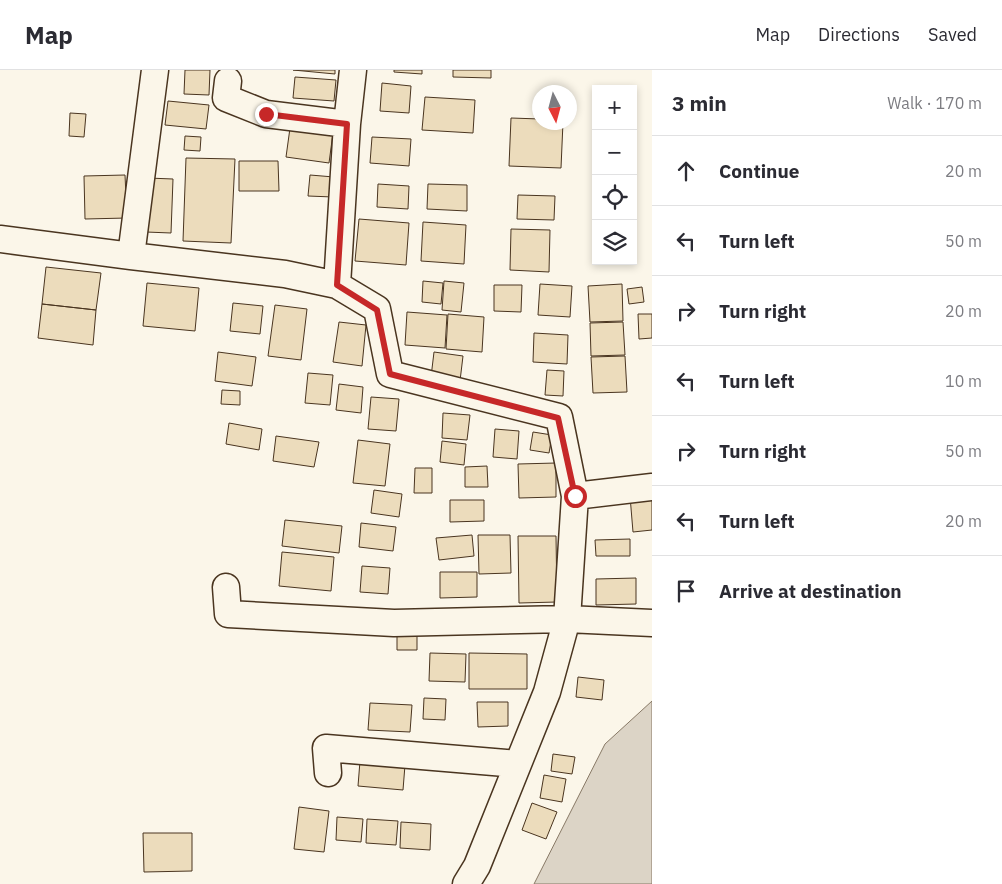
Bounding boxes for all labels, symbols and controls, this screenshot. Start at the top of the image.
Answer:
text: Map [25,19,73,51]
text: Map [755,23,790,46]
text: Directions [818,23,900,46]
text: Saved [928,23,977,46]
north arrow [532,85,577,130]
map controls [592,85,637,265]
button: + [592,85,637,130]
text: 3 min [672,89,727,117]
text: Walk · 170 m [887,93,982,113]
route end [255,103,278,126]
button: − [592,130,637,175]
icon: ahead [672,157,700,185]
text: Continue [719,159,799,183]
text: 20 m [945,161,982,181]
button: locate [592,175,637,220]
button: layers [592,220,637,265]
icon: left [672,227,700,255]
text: Turn left [719,229,795,253]
text: 50 m [945,231,982,251]
icon: right [672,297,700,325]
text: Turn right [719,299,806,323]
text: 20 m [945,301,982,321]
icon: left [672,367,700,395]
text: Turn left [719,369,795,393]
text: 10 m [945,371,982,391]
icon: right [672,437,700,465]
text: Turn right [719,439,806,463]
text: 50 m [945,441,982,461]
route start [564,485,587,508]
icon: left [672,507,700,535]
text: Turn left [719,509,795,533]
text: 20 m [945,511,982,531]
icon: arrive [672,577,700,605]
text: Arrive at destination [719,579,902,603]

